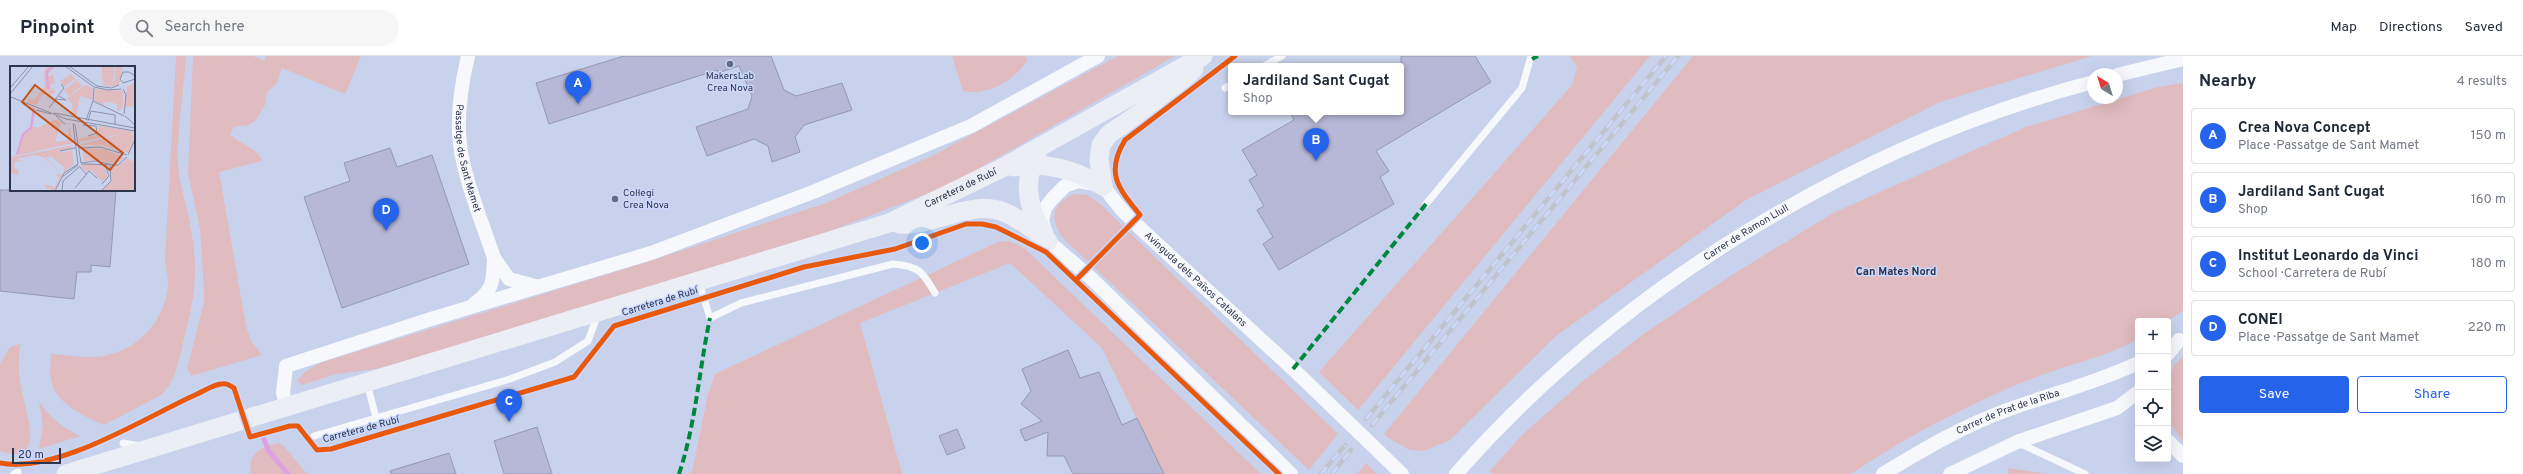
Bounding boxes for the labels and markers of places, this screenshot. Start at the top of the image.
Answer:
marker: MakersLab Crea Nova [725,59,735,69]
place label: MakersLab Crea Nova [706,70,755,95]
pin: A [565,71,591,104]
pin: B [1303,128,1329,161]
place label: Col·legi Crea Nova [623,187,669,212]
marker: Col·legi Crea Nova [610,194,620,204]
pin: D [373,198,399,231]
pin: C [496,389,522,422]

